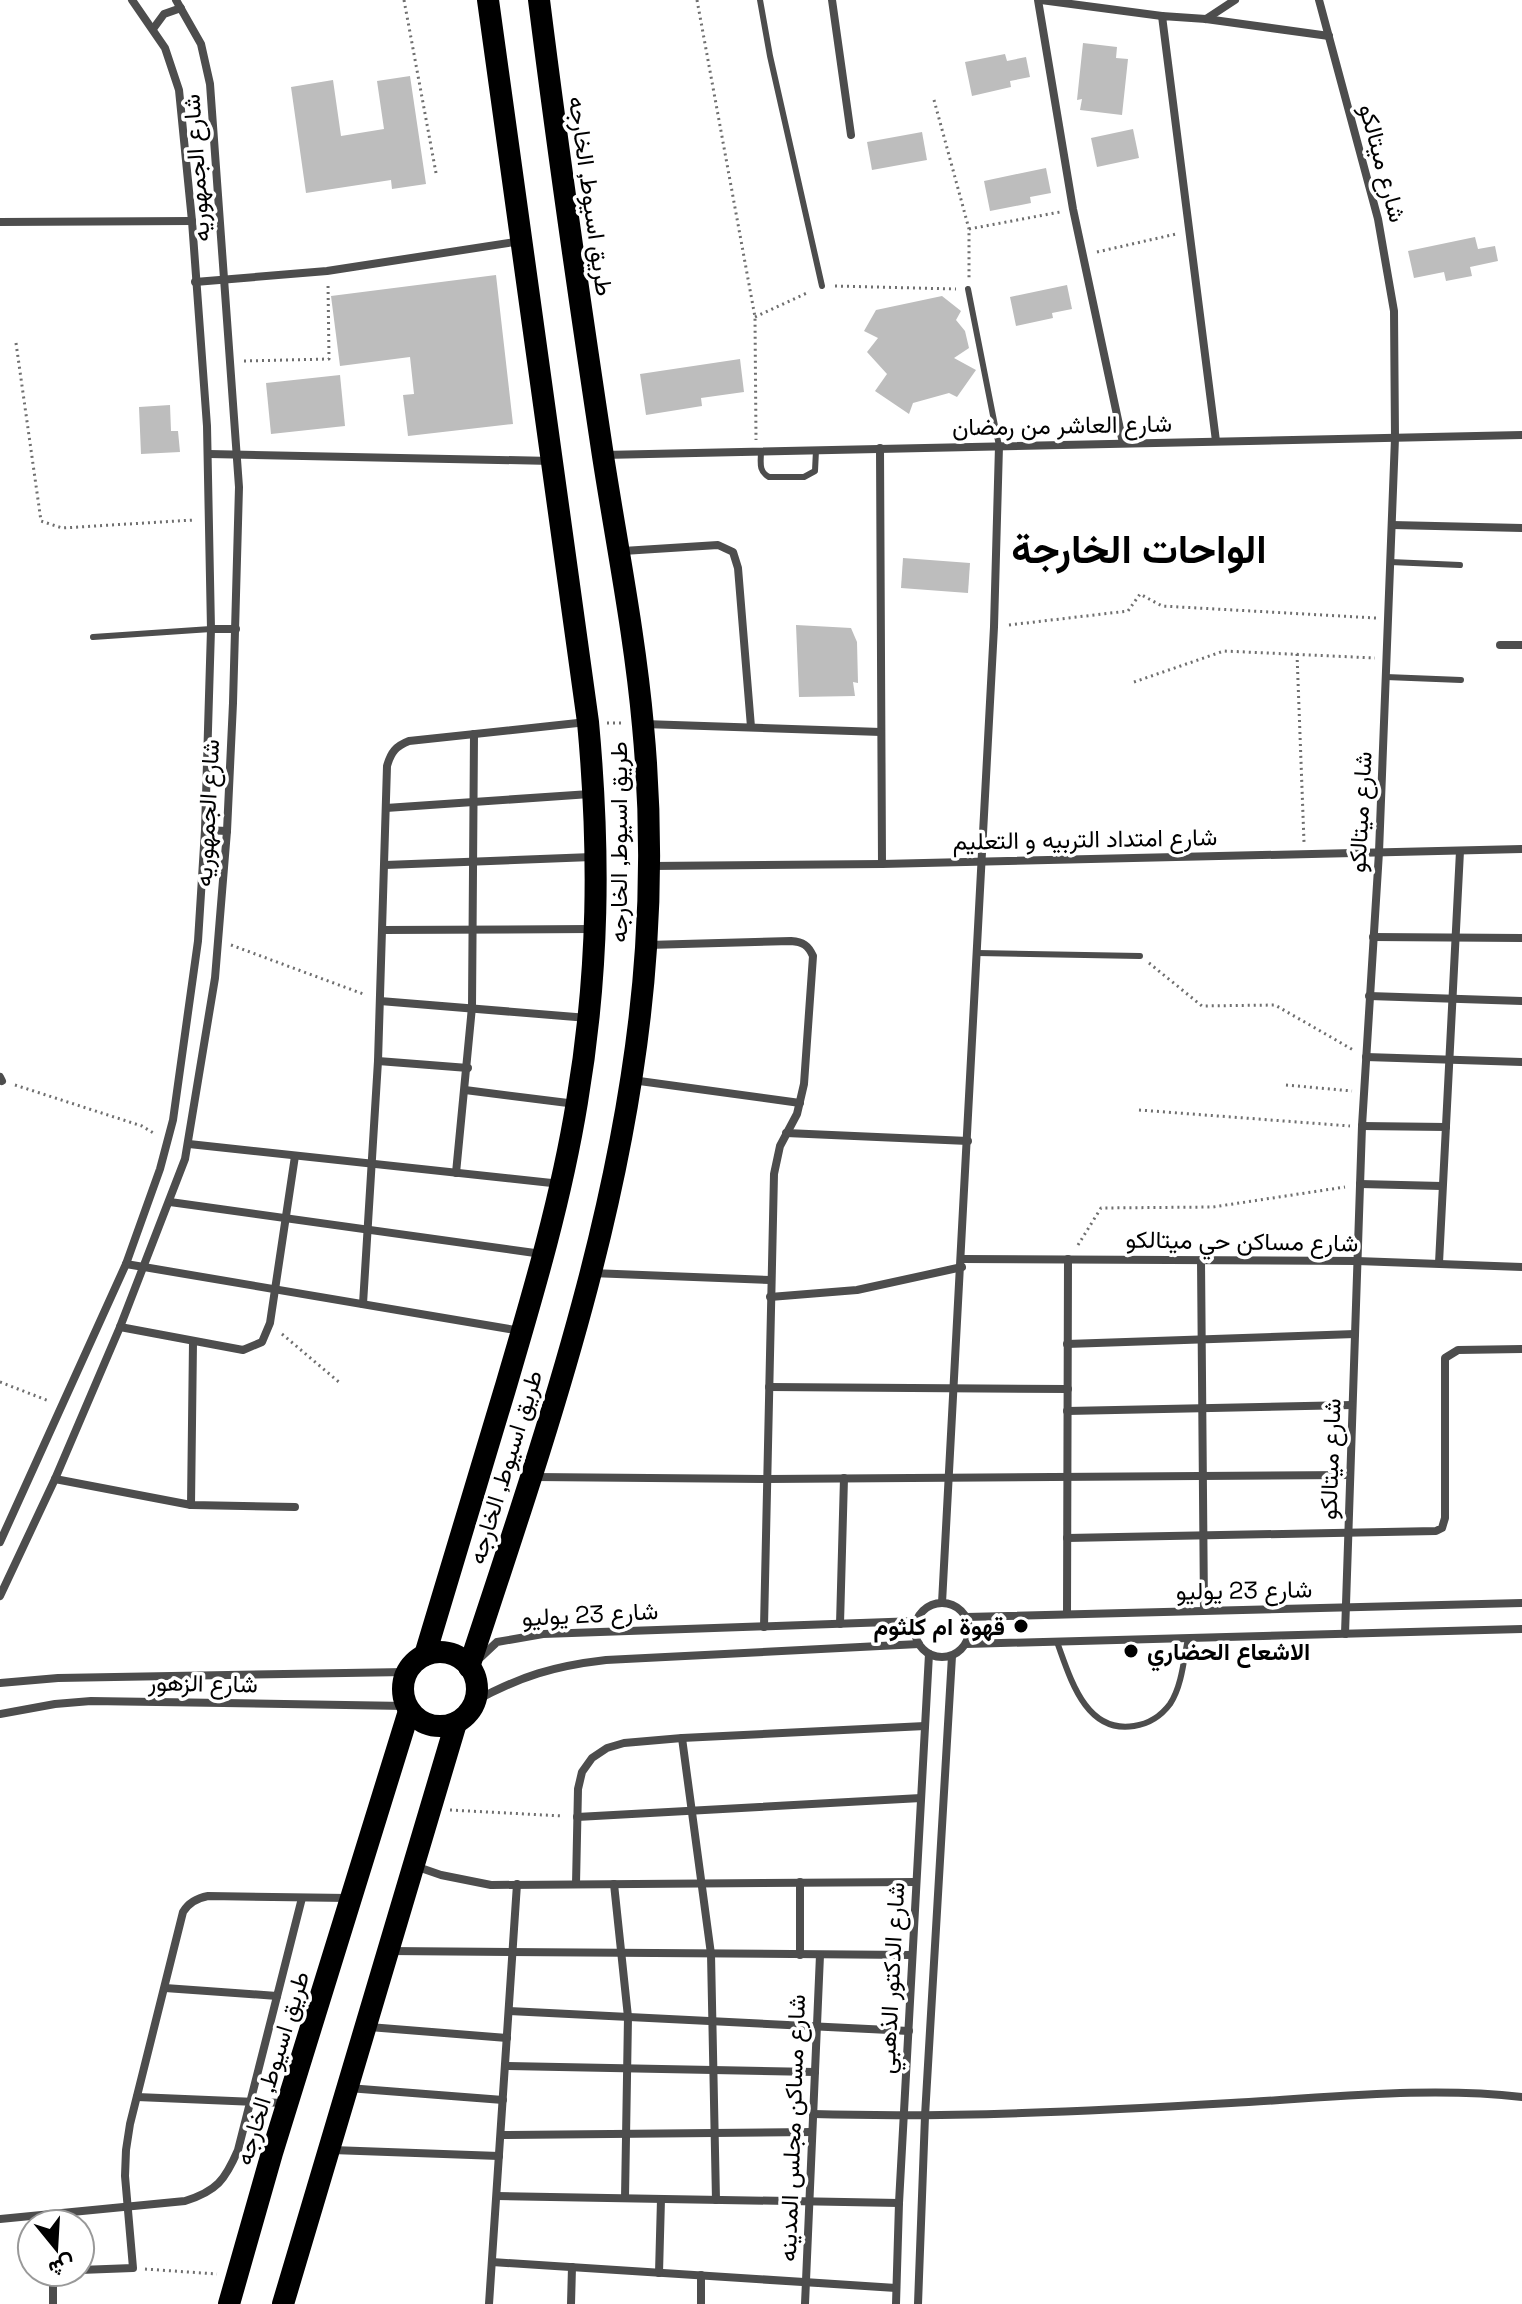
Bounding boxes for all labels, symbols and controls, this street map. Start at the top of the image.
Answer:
street label: شارع الجمهوريه [175,93,218,243]
street label: طريق اسيوط, الخارجه [562,94,620,298]
street label: شارع ميتالكو [1351,100,1414,226]
street label: شارع العاشر من رمضان [952,408,1172,443]
district label: الواحات الخارجة [1011,524,1267,575]
street label: شارع الجمهوريه [188,738,227,888]
street label: طريق اسيوط, الخارجه [603,741,634,943]
street label: شارع ميتالكو [1341,751,1380,873]
street label: شارع امتداد التربيه و التعليم [952,821,1218,858]
street label: شارع مساكن حي ميتالكو [1125,1223,1359,1263]
street label: طريق اسيوط, الخارجه [461,1366,549,1568]
street label: شارع ميتالكو [1312,1398,1349,1520]
street label: شارع 23 يوليو [1175,1573,1313,1608]
street label: شارع 23 يوليو [521,1595,659,1634]
place label: قهوة ام كلثوم [873,1611,1005,1643]
marker: قهوة ام كلثوم [1012,1617,1030,1635]
place label: الاشعاع الحضاري [1147,1636,1310,1672]
marker: الاشعاع الحضاري [1122,1642,1140,1660]
street label: شارع الزهور [147,1667,258,1700]
street label: شارع الدكتور الذهبي [871,1881,915,2075]
street label: طريق اسيوط, الخارجه [228,1967,316,2169]
street label: شارع مساكن مجلس المدينه [772,1994,813,2262]
north arrow [16,2208,96,2288]
text: ش [45,2250,79,2284]

